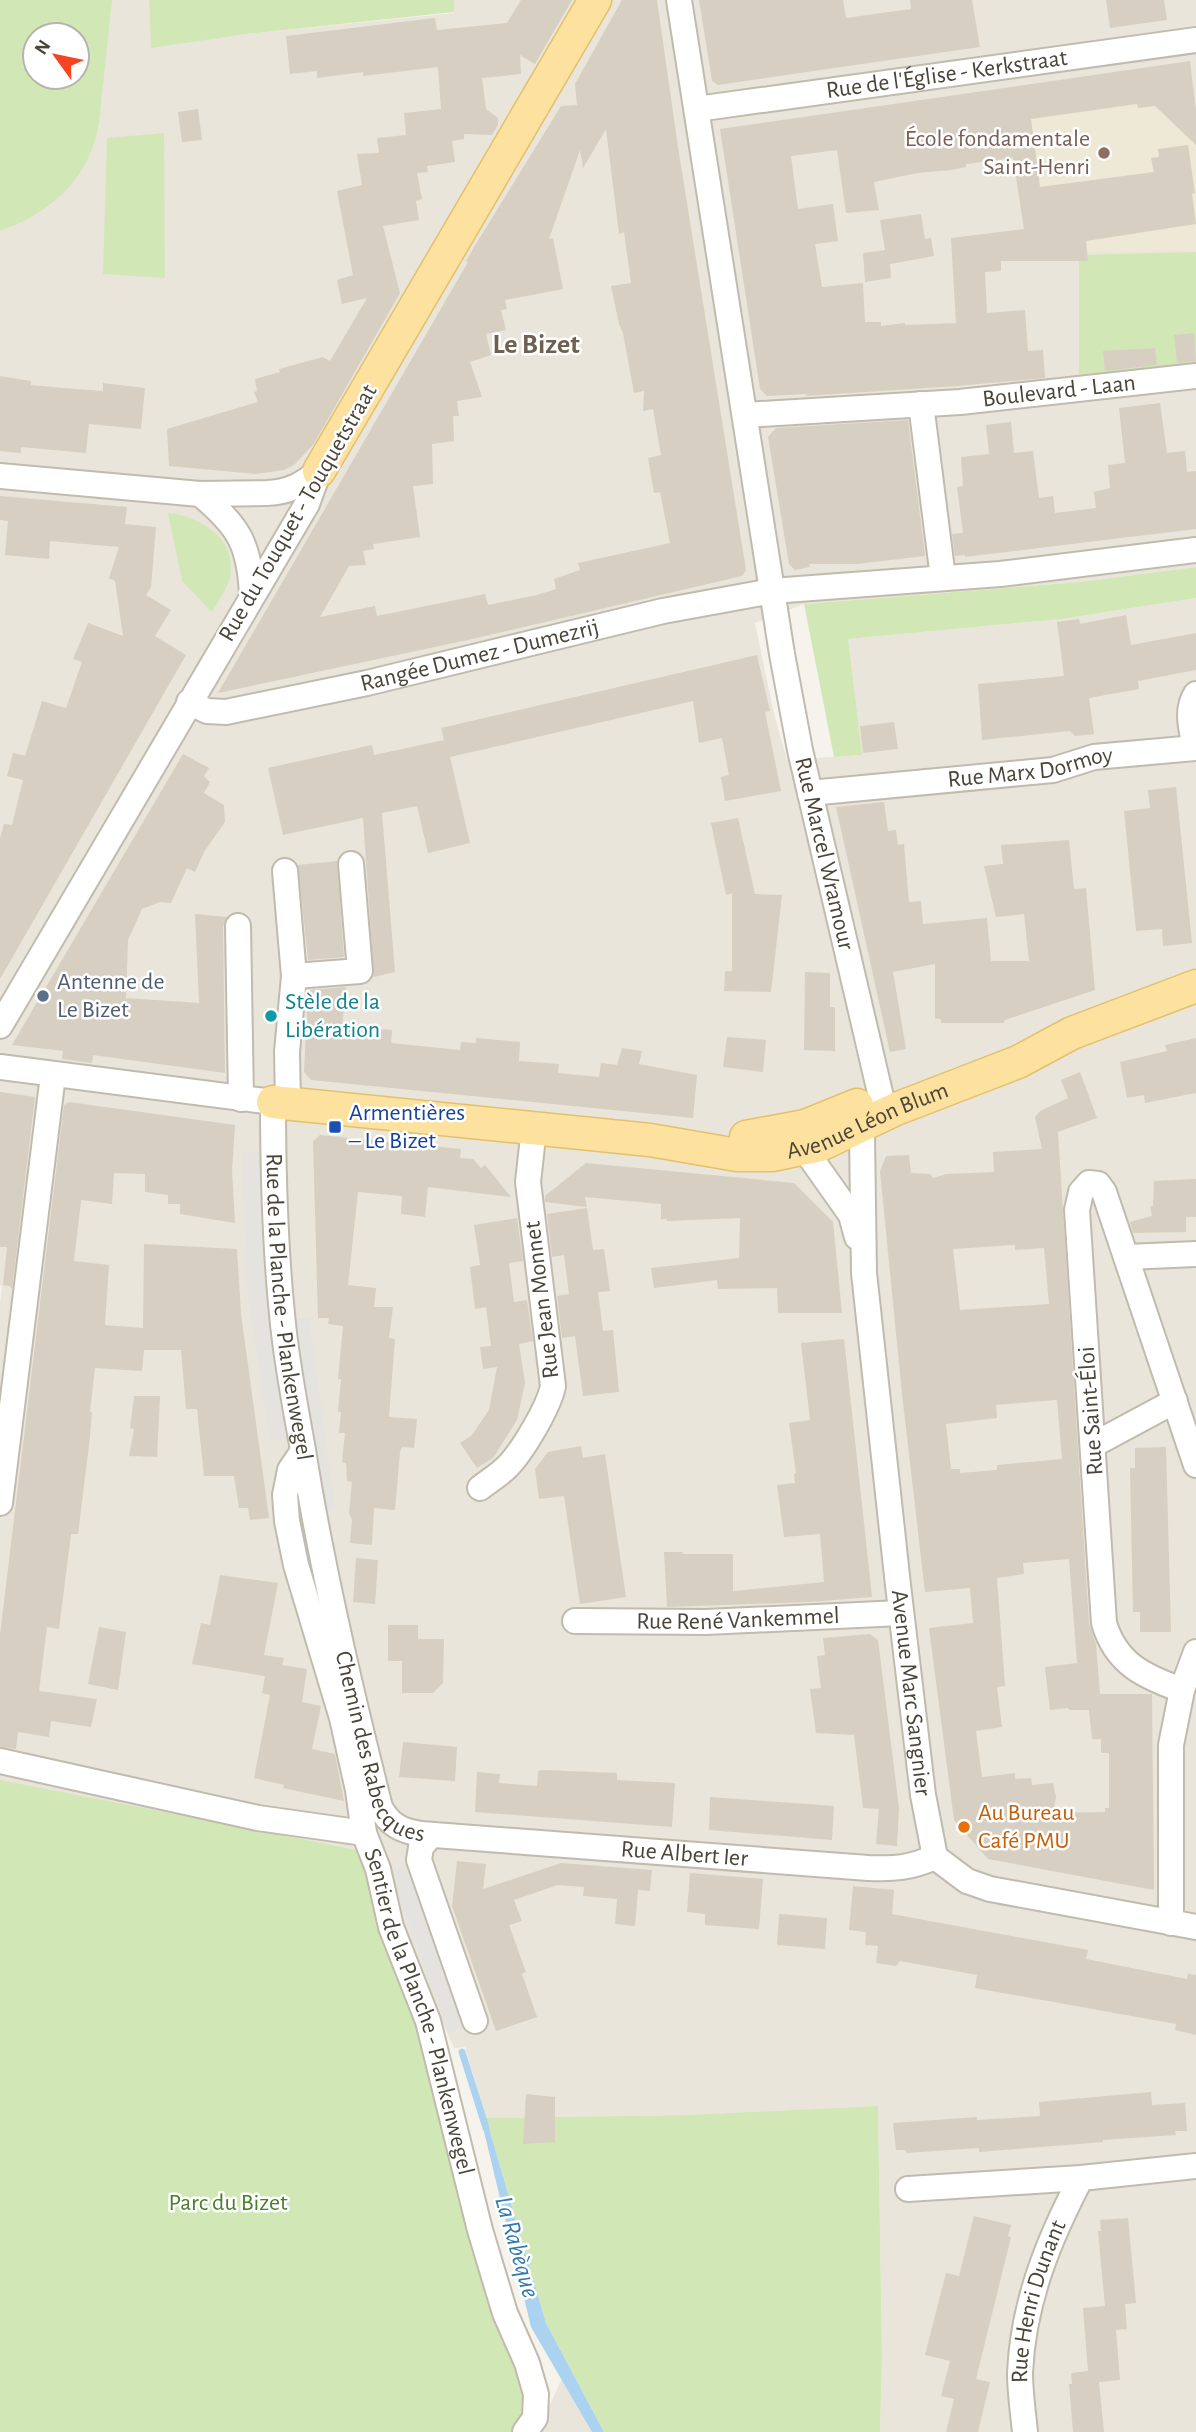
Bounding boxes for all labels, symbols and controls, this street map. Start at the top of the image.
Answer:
north arrow [21,21,91,91]
text: N [31,37,55,58]
street label: Rue de l'Église - Kerkstraat [825,46,1069,103]
place label: École fondamentale Saint-Henri [905,125,1090,179]
marker: École fondamentale Saint-Henri [1096,145,1112,161]
district label: Le Bizet [492,331,580,359]
street label: Boulevard - Laan [981,371,1137,411]
street label: Rue du Touquet - Touquetstraat [214,380,382,646]
street label: Rangée Dumez - Dumezrij [358,615,601,696]
street label: Rue Marx Dormoy [946,743,1114,792]
street label: Rue Marcel Wramour [790,755,858,952]
place label: Antenne de Le Bizet [57,970,164,1022]
marker: Antenne de Le Bizet [35,988,51,1004]
place label: Stèle de la Libération [285,990,380,1042]
marker: Stèle de la Libération [263,1008,279,1024]
street label: Avenue Léon Blum [785,1078,952,1164]
place label: Armentières – Le Bizet [348,1101,465,1153]
marker: Armentières – Le Bizet [327,1119,343,1135]
street label: Rue de la Planche - Plankenwegel [261,1153,316,1462]
street label: Rue Jean Monnet [520,1220,564,1380]
street label: Rue Saint-Éloi [1073,1346,1107,1476]
street label: Avenue Marc Sangnier [887,1589,935,1798]
street label: Rue René Vankemmel [636,1604,840,1634]
street label: Chemin des Rabecques [331,1649,426,1846]
place label: Au Bureau Café PMU [978,1801,1075,1853]
marker: Au Bureau Café PMU [956,1819,972,1835]
street label: Rue Albert Ier [620,1837,749,1871]
street label: Sentier de la Planche - Plankenwegel [359,1845,478,2177]
park label: Parc du Bizet [168,2191,288,2215]
water label: La Rabèque [490,2193,544,2301]
street label: Rue Henri Dunant [1008,2216,1071,2383]

